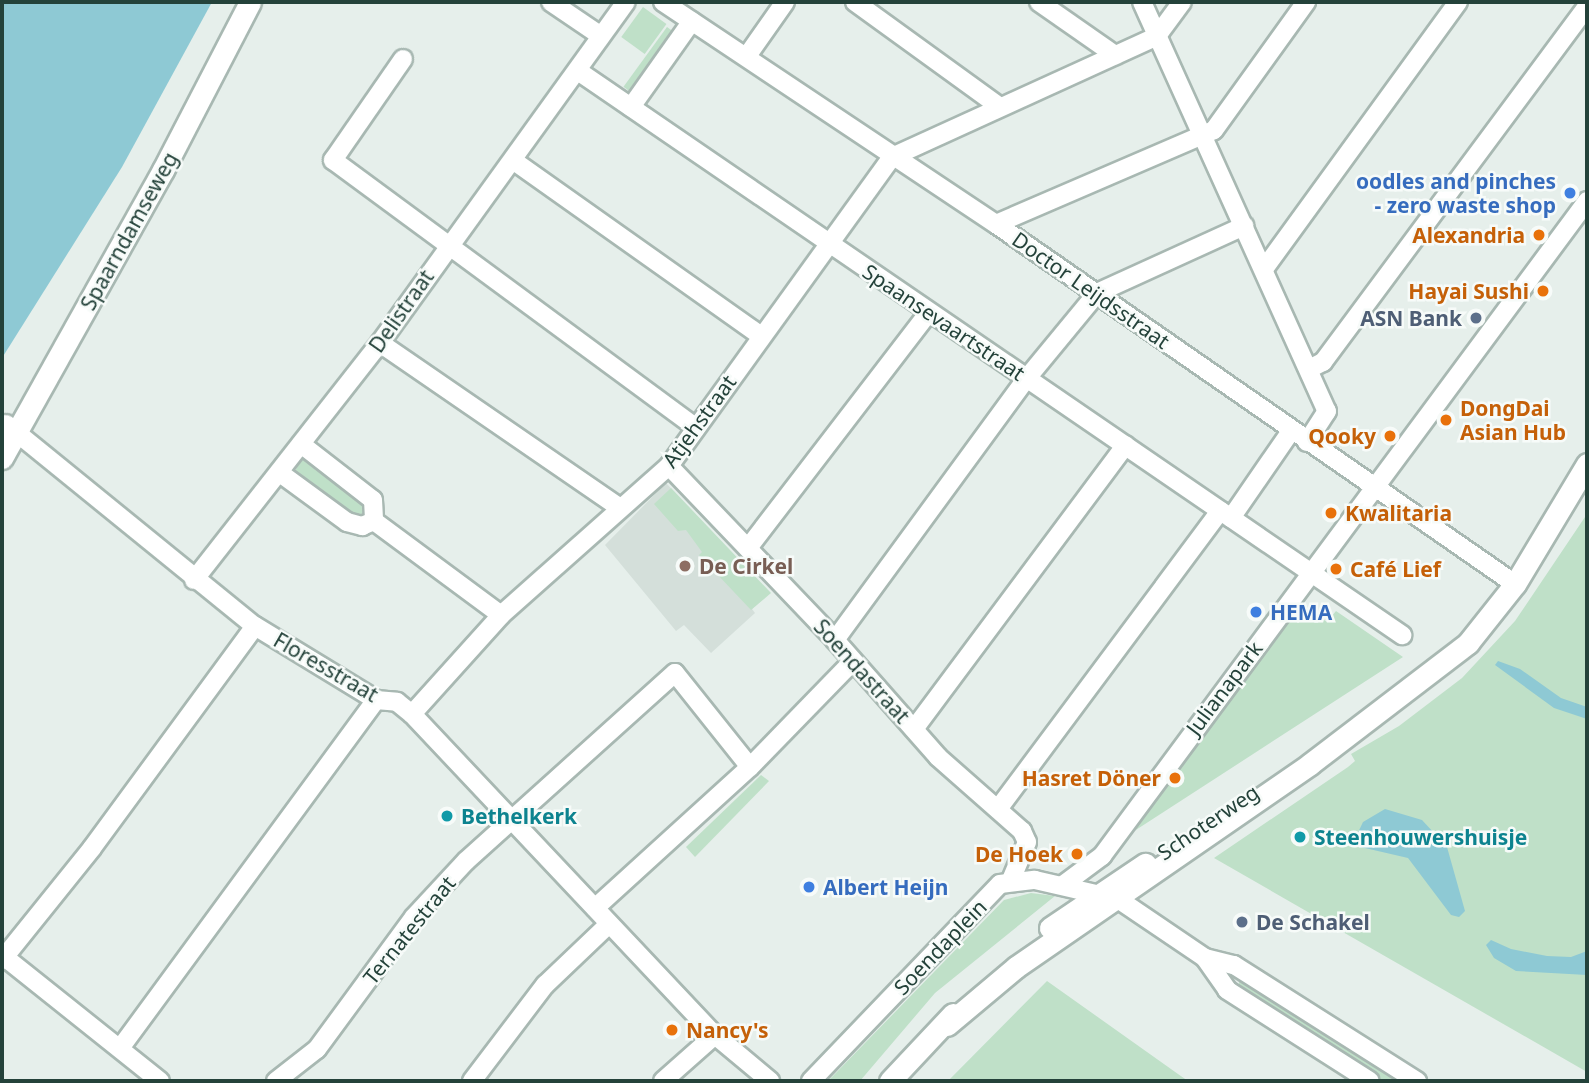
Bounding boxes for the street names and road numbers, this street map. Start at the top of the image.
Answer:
street label: Spaarndamseweg [75,148,183,314]
street label: Doctor Leijdsstraat [1007,226,1175,354]
street label: Spaansevaartstraat [858,258,1030,386]
street label: Delistraat [363,265,439,357]
street label: Atjehstraat [657,370,741,472]
street label: Soendastraat [809,614,915,728]
street label: Floresstraat [269,627,383,707]
street label: Julianapark [1181,636,1267,740]
street label: Schoterweg [1153,779,1263,865]
street label: Ternatestraat [358,871,460,989]
street label: Soendaplein [888,894,992,1000]

